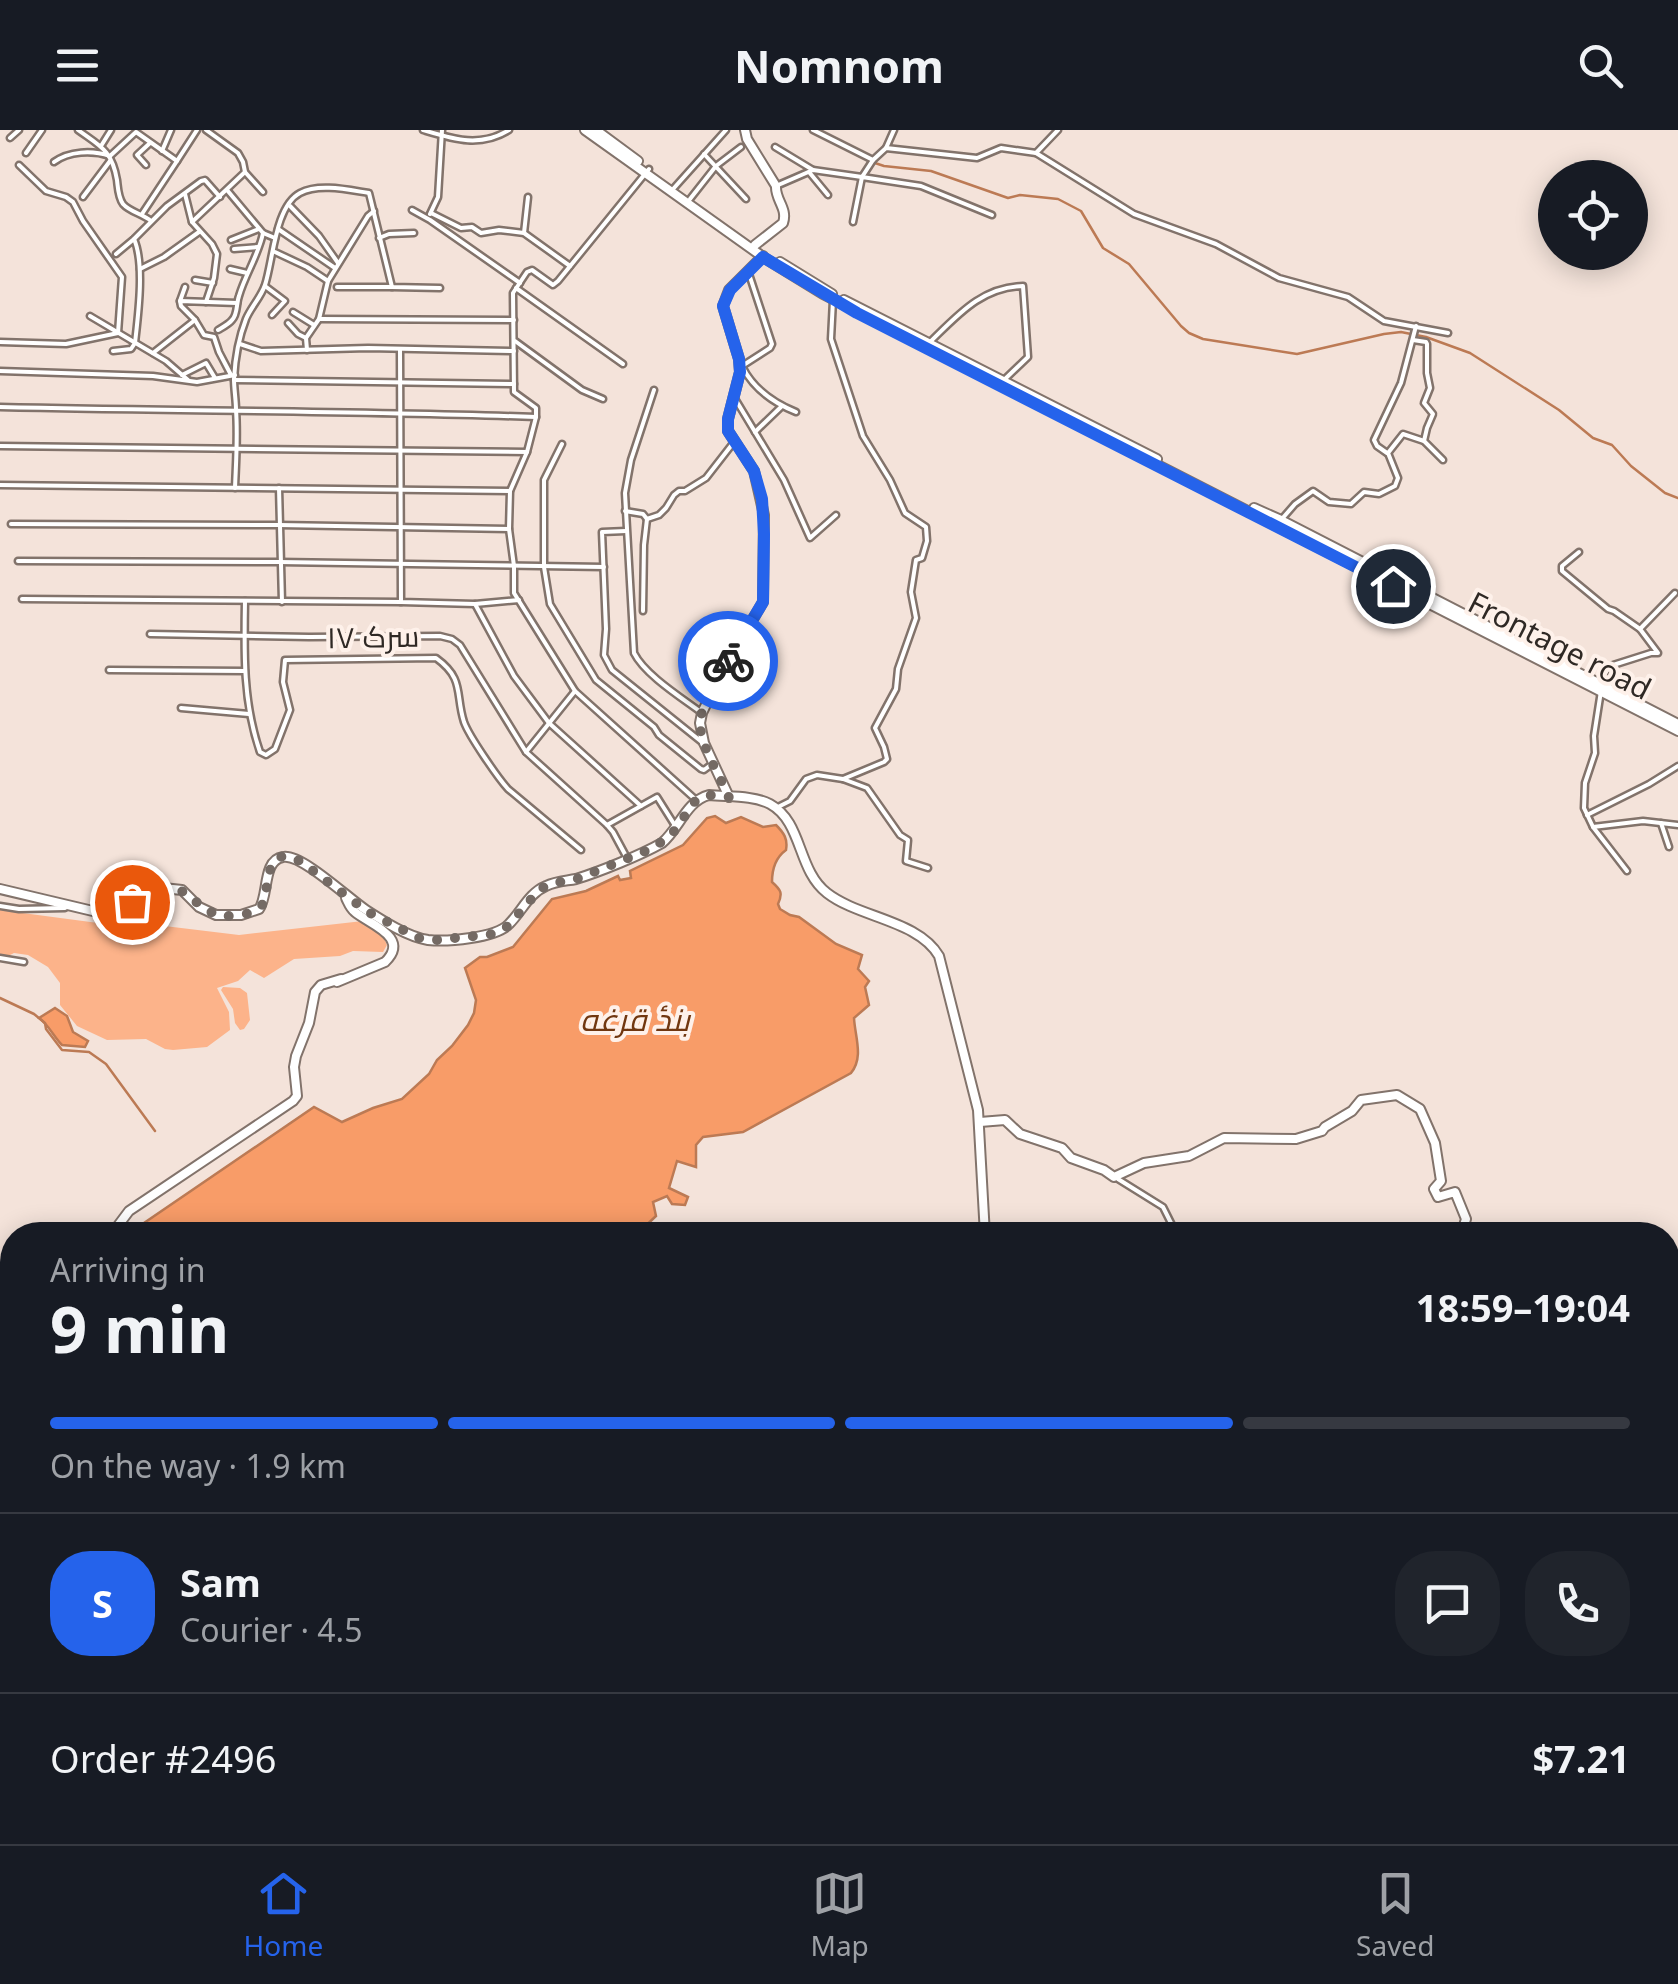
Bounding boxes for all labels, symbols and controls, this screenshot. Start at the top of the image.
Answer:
text: Nomnom [734,35,944,96]
icon: menu [50,38,105,93]
icon: search [1573,38,1628,93]
map controls [1538,160,1648,270]
button: locate [1538,160,1648,270]
pin [1351,544,1436,629]
icon: home [1366,559,1421,614]
street label: Frontage road [1462,581,1658,709]
courier [678,611,778,711]
street label: سرک ۱۷ [326,615,420,657]
icon: bike [701,634,756,689]
pin [90,860,175,945]
icon: bag [105,875,160,930]
water label: بندٔ قرغه [580,997,691,1040]
text: Arriving in [50,1248,205,1291]
text: 18:59–19:04 [1416,1281,1630,1333]
text: 9 min [50,1284,229,1372]
text: On the way · 1.9 km [50,1444,346,1487]
button: chat [1395,1551,1500,1656]
button: phone [1525,1551,1630,1656]
text: Sam [180,1556,261,1608]
text: S [92,1577,113,1629]
text: Courier · 4.5 [180,1608,363,1651]
text: Order #2496 [50,1732,276,1784]
text: $7.21 [1532,1732,1630,1784]
tab: Home [244,1866,323,1964]
tab: Map [811,1866,869,1964]
tab: Saved [1356,1866,1434,1964]

